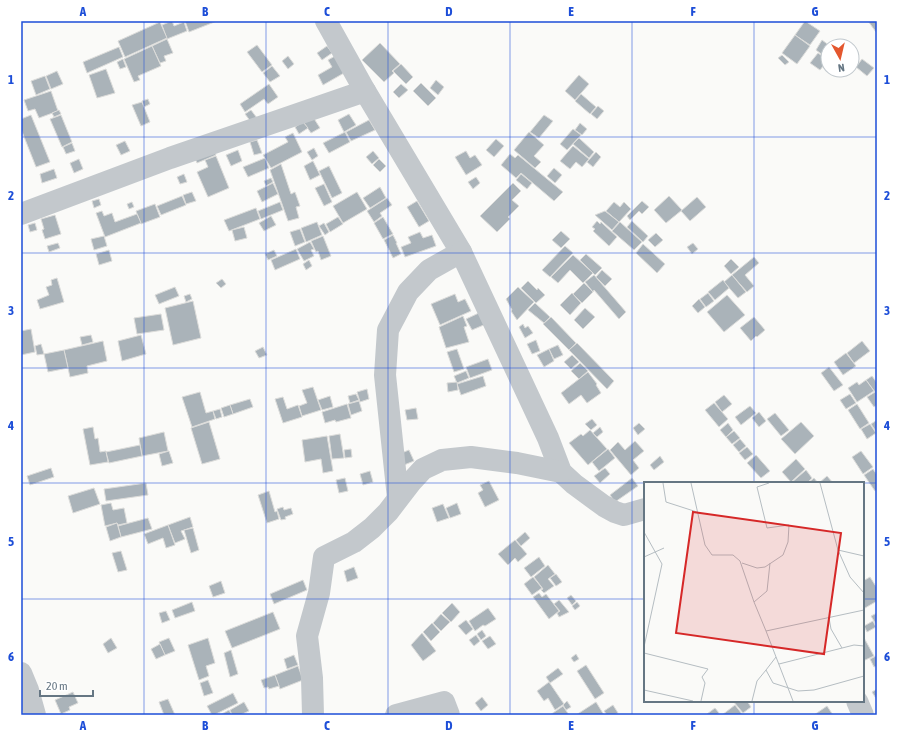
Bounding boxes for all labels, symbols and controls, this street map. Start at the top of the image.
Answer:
text: A [79,4,87,19]
text: B [202,4,209,19]
text: C [324,4,330,19]
text: D [445,4,453,19]
text: E [568,4,574,19]
text: F [690,4,696,19]
text: G [812,4,819,19]
north arrow [820,38,860,78]
text: N [837,62,845,74]
text: 1 [8,72,14,87]
text: 1 [884,72,890,87]
text: 2 [8,188,14,203]
text: 2 [884,188,890,203]
text: 3 [8,303,14,318]
text: 3 [884,303,890,318]
text: 4 [7,418,14,433]
text: 4 [883,418,890,433]
inset map [644,482,864,702]
text: 5 [8,534,14,549]
text: 5 [884,534,890,549]
text: 6 [8,649,14,664]
text: 6 [884,649,890,664]
scale bar [40,672,93,698]
text: 20 m [46,679,68,693]
text: A [79,718,87,733]
text: B [202,718,209,733]
text: C [324,718,330,733]
text: D [445,718,453,733]
text: E [568,718,574,733]
text: F [690,718,696,733]
text: G [812,718,819,733]

